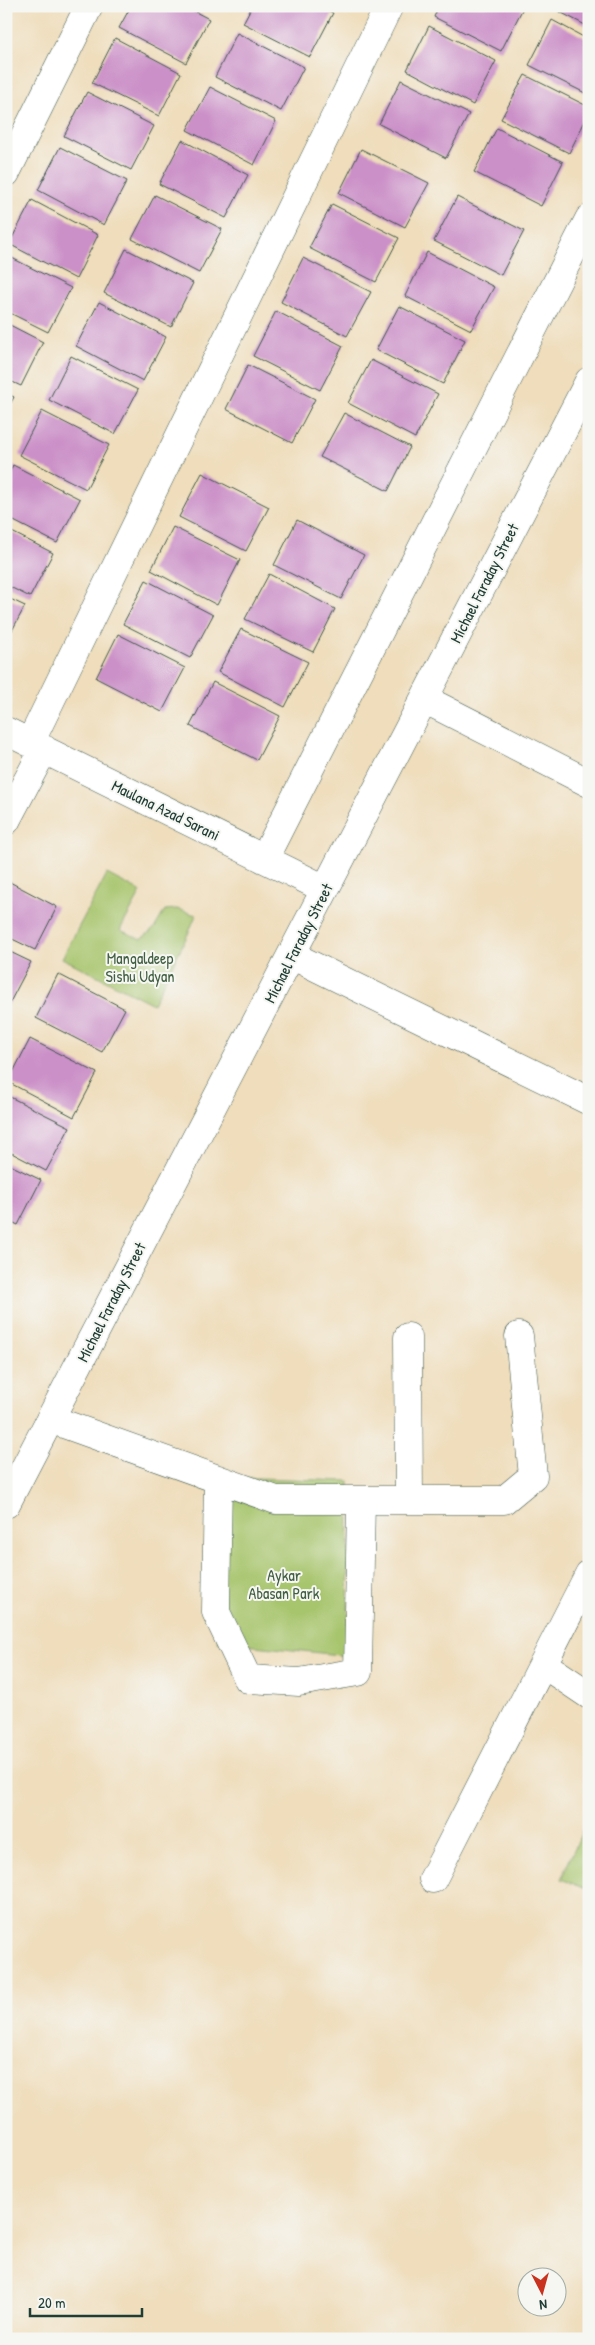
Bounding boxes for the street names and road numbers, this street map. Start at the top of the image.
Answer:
street label: Michael Faraday Street [444,519,524,647]
street label: Maulana Azad Sarani [108,774,224,846]
street label: Michael Faraday Street [258,879,338,1007]
street label: Michael Faraday Street [71,1238,151,1366]

